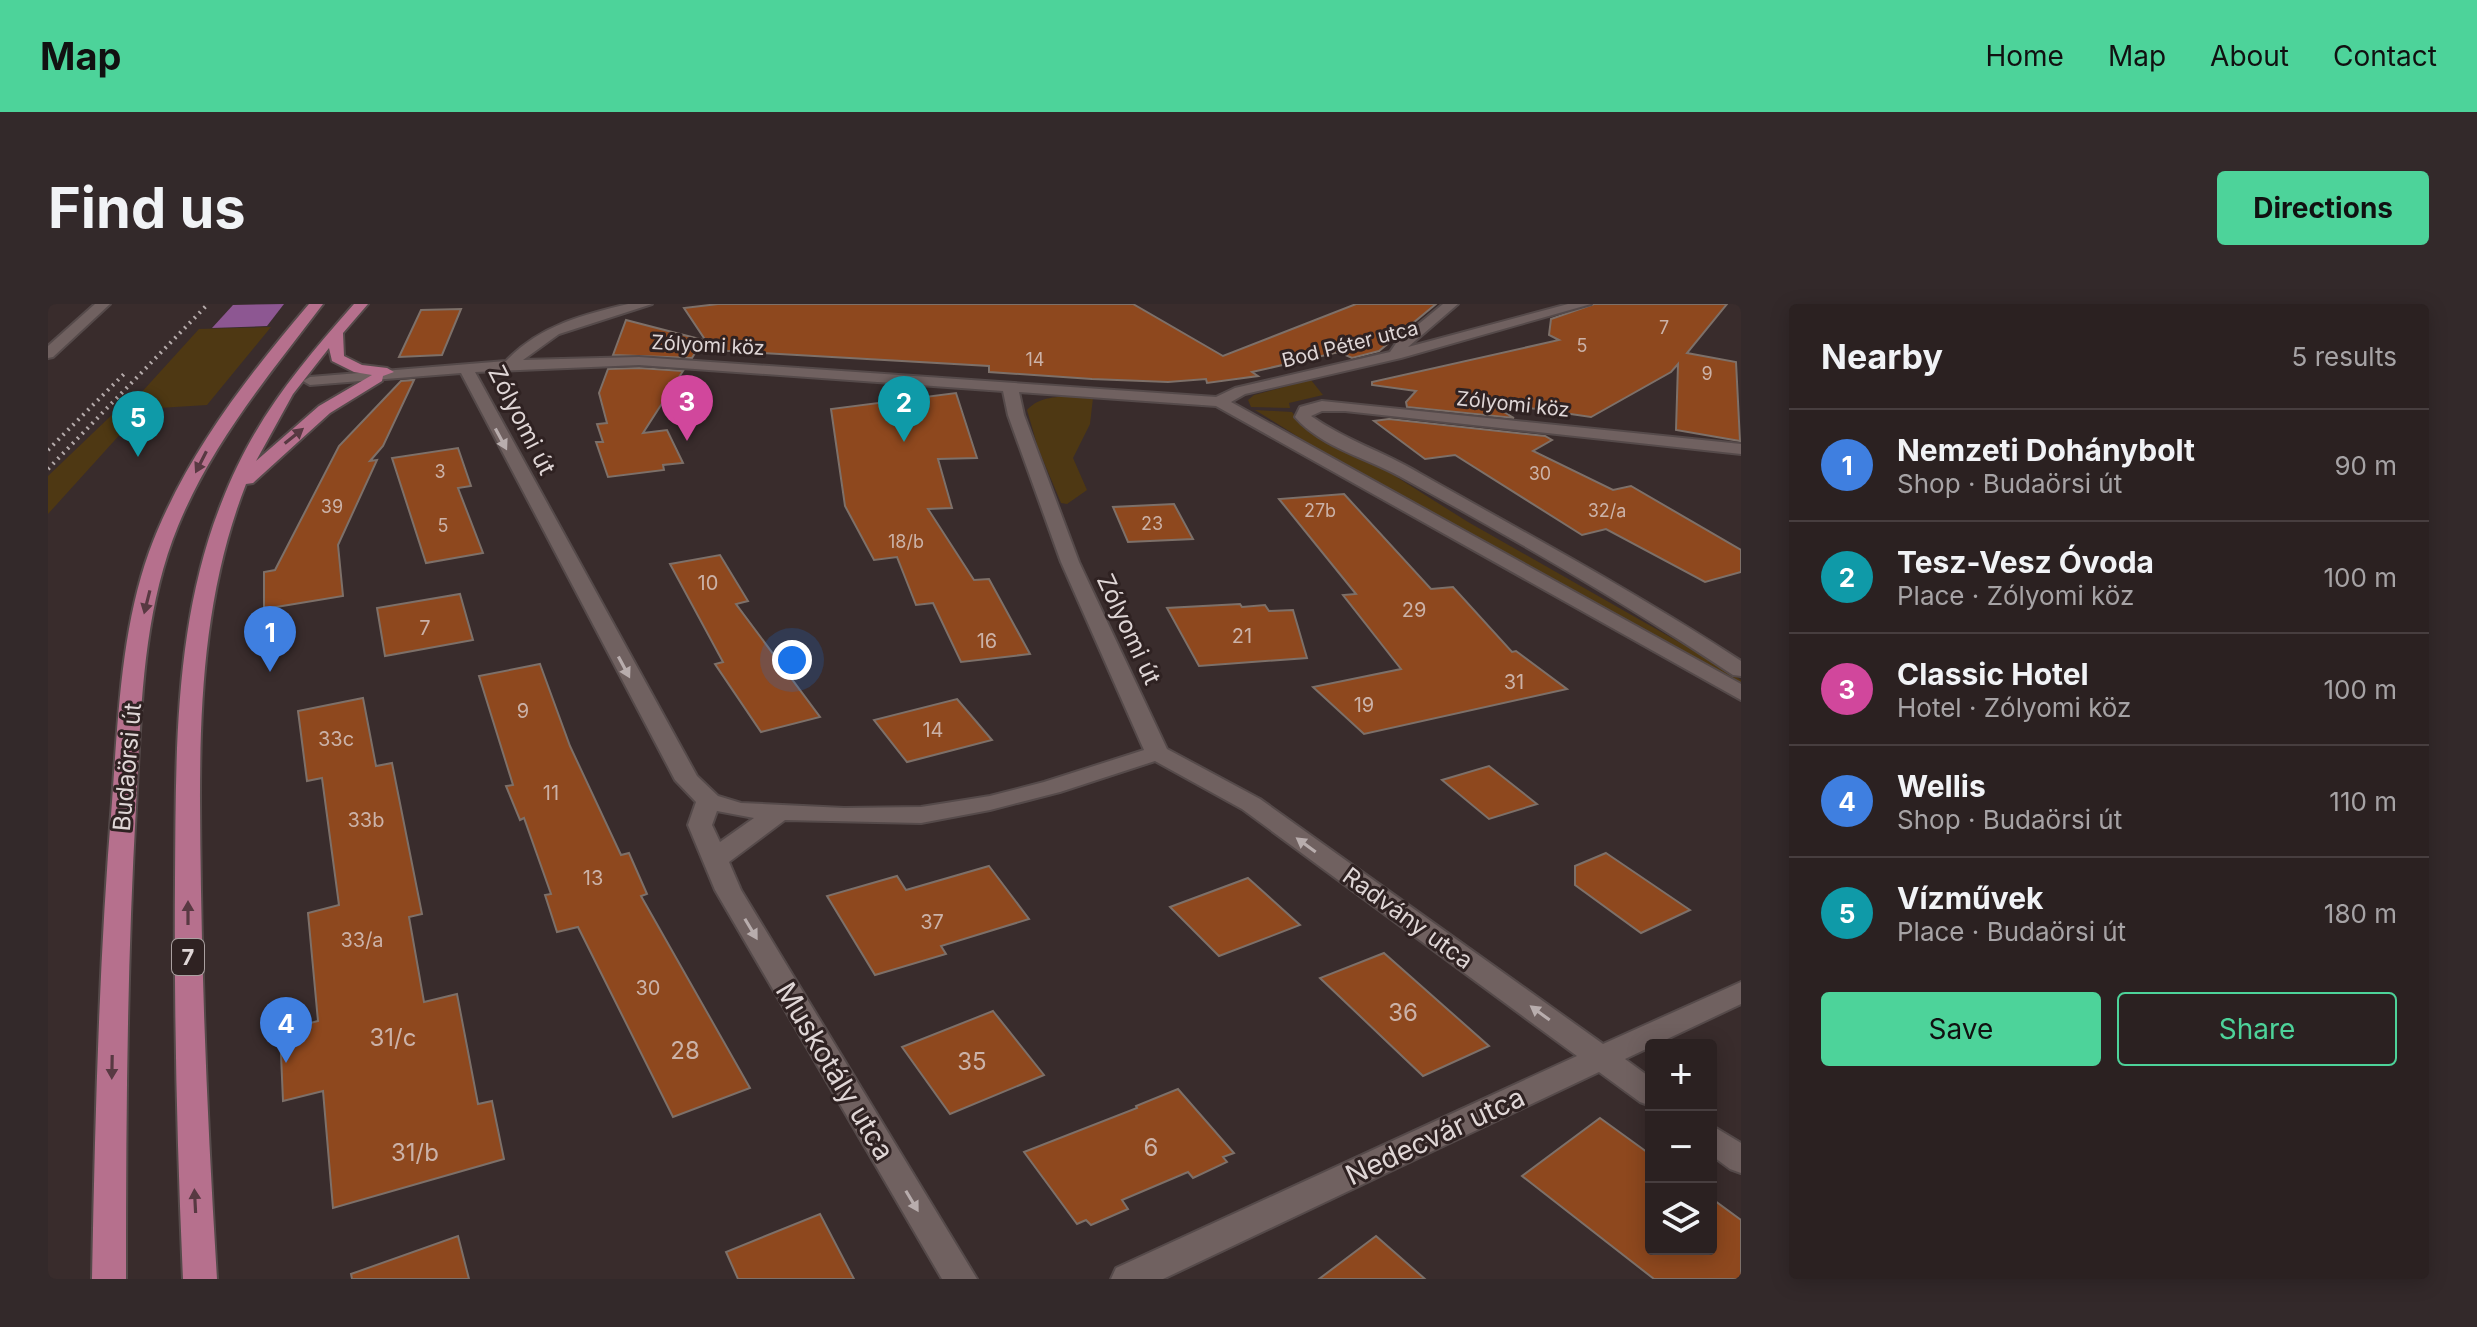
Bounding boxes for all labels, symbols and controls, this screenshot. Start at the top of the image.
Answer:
text: Map [40,33,121,79]
text: Home [1985,39,2064,73]
text: Map [2108,39,2166,73]
text: About [2210,39,2289,73]
text: Contact [2333,39,2437,73]
button: Directions [2217,171,2429,245]
text: Find us [48,174,246,242]
street label: Bod Péter utca [1279,315,1421,373]
house number: 7 [1659,317,1669,338]
street label: Zólyomi köz [651,330,765,360]
house number: 5 [1577,335,1587,356]
text: Nearby [1821,336,1943,377]
text: 5 results [2292,341,2397,372]
house number: 14 [1026,349,1044,370]
street label: Zólyomi út [482,361,562,479]
house number: 9 [1701,363,1713,384]
pin: 3 [661,375,713,441]
pin: 2 [878,376,930,442]
street label: Zólyomi köz [1455,386,1571,422]
pin: 5 [112,391,164,457]
one-way arrow [494,427,507,450]
one-way arrow [283,428,303,445]
text: Nemzeti Dohánybolt [1897,432,2195,468]
text: 1 [1841,450,1853,481]
text: 90 m [2334,450,2397,481]
one-way arrow [195,451,208,474]
house number: 3 [434,461,446,482]
house number: 30 [1529,463,1551,484]
text: Shop · Budaörsi út [1897,468,2122,499]
house number: 39 [321,496,343,517]
house number: 27b [1304,500,1336,521]
house number: 32/a [1588,500,1626,521]
house number: 23 [1141,513,1163,534]
house number: 5 [438,515,448,536]
house number: 18/b [888,531,924,552]
text: Tesz-Vesz Óvoda [1897,544,2154,580]
text: 2 [1839,562,1855,593]
text: 100 m [2324,562,2397,593]
street label: Zólyomi út [1091,569,1167,689]
house number: 10 [698,571,718,595]
text: Place · Zólyomi köz [1897,580,2134,611]
one-way arrow [141,589,153,614]
house number: 29 [1402,598,1426,622]
pin: 1 [244,606,296,672]
house number: 7 [419,616,431,640]
house number: 21 [1232,624,1252,648]
house number: 16 [977,629,997,653]
your location [772,640,812,680]
one-way arrow [618,656,631,679]
text: Classic Hotel [1897,656,2089,692]
house number: 31 [1504,670,1524,694]
text: 3 [1839,674,1855,705]
text: 100 m [2324,674,2397,705]
text: Hotel · Zólyomi köz [1897,692,2131,723]
house number: 19 [1354,693,1374,717]
house number: 9 [517,699,529,723]
street label: Budaörsi út [107,701,147,832]
house number: 14 [922,718,944,742]
house number: 33c [318,727,354,751]
text: Wellis [1897,768,1986,804]
house number: 11 [543,781,559,805]
text: 4 [1838,786,1856,817]
text: 110 m [2329,786,2397,817]
text: Shop · Budaörsi út [1897,804,2122,835]
house number: 33b [348,808,384,832]
one-way arrow [1296,837,1316,853]
street label: Radvány utca [1337,861,1479,975]
house number: 13 [583,866,603,890]
text: Vízművek [1897,880,2043,916]
text: 5 [1839,898,1855,929]
text: 180 m [2324,898,2397,929]
one-way arrow [182,900,194,925]
house number: 37 [920,910,944,934]
text: Place · Budaörsi út [1897,916,2126,947]
one-way arrow [744,918,758,940]
house number: 33/a [340,928,384,952]
road number: 7 [172,939,204,975]
house number: 30 [636,976,660,1000]
street label: Muskotály utca [769,976,901,1166]
button: Save [1821,992,2101,1066]
button: Share [2117,992,2397,1066]
pin: 4 [260,997,312,1063]
house number: 36 [1388,998,1418,1027]
one-way arrow [1529,1006,1550,1021]
house number: 31/c [370,1023,416,1052]
house number: 28 [670,1036,700,1065]
map controls [1645,1039,1717,1255]
button: + [1645,1039,1717,1111]
house number: 35 [957,1047,987,1076]
one-way arrow [106,1055,118,1080]
street label: Nedecvár utca [1340,1080,1530,1192]
button: − [1645,1111,1717,1183]
house number: 6 [1144,1133,1158,1162]
house number: 31/b [391,1138,439,1167]
button: layers [1645,1183,1717,1255]
one-way arrow [189,1188,202,1213]
one-way arrow [905,1190,919,1212]

